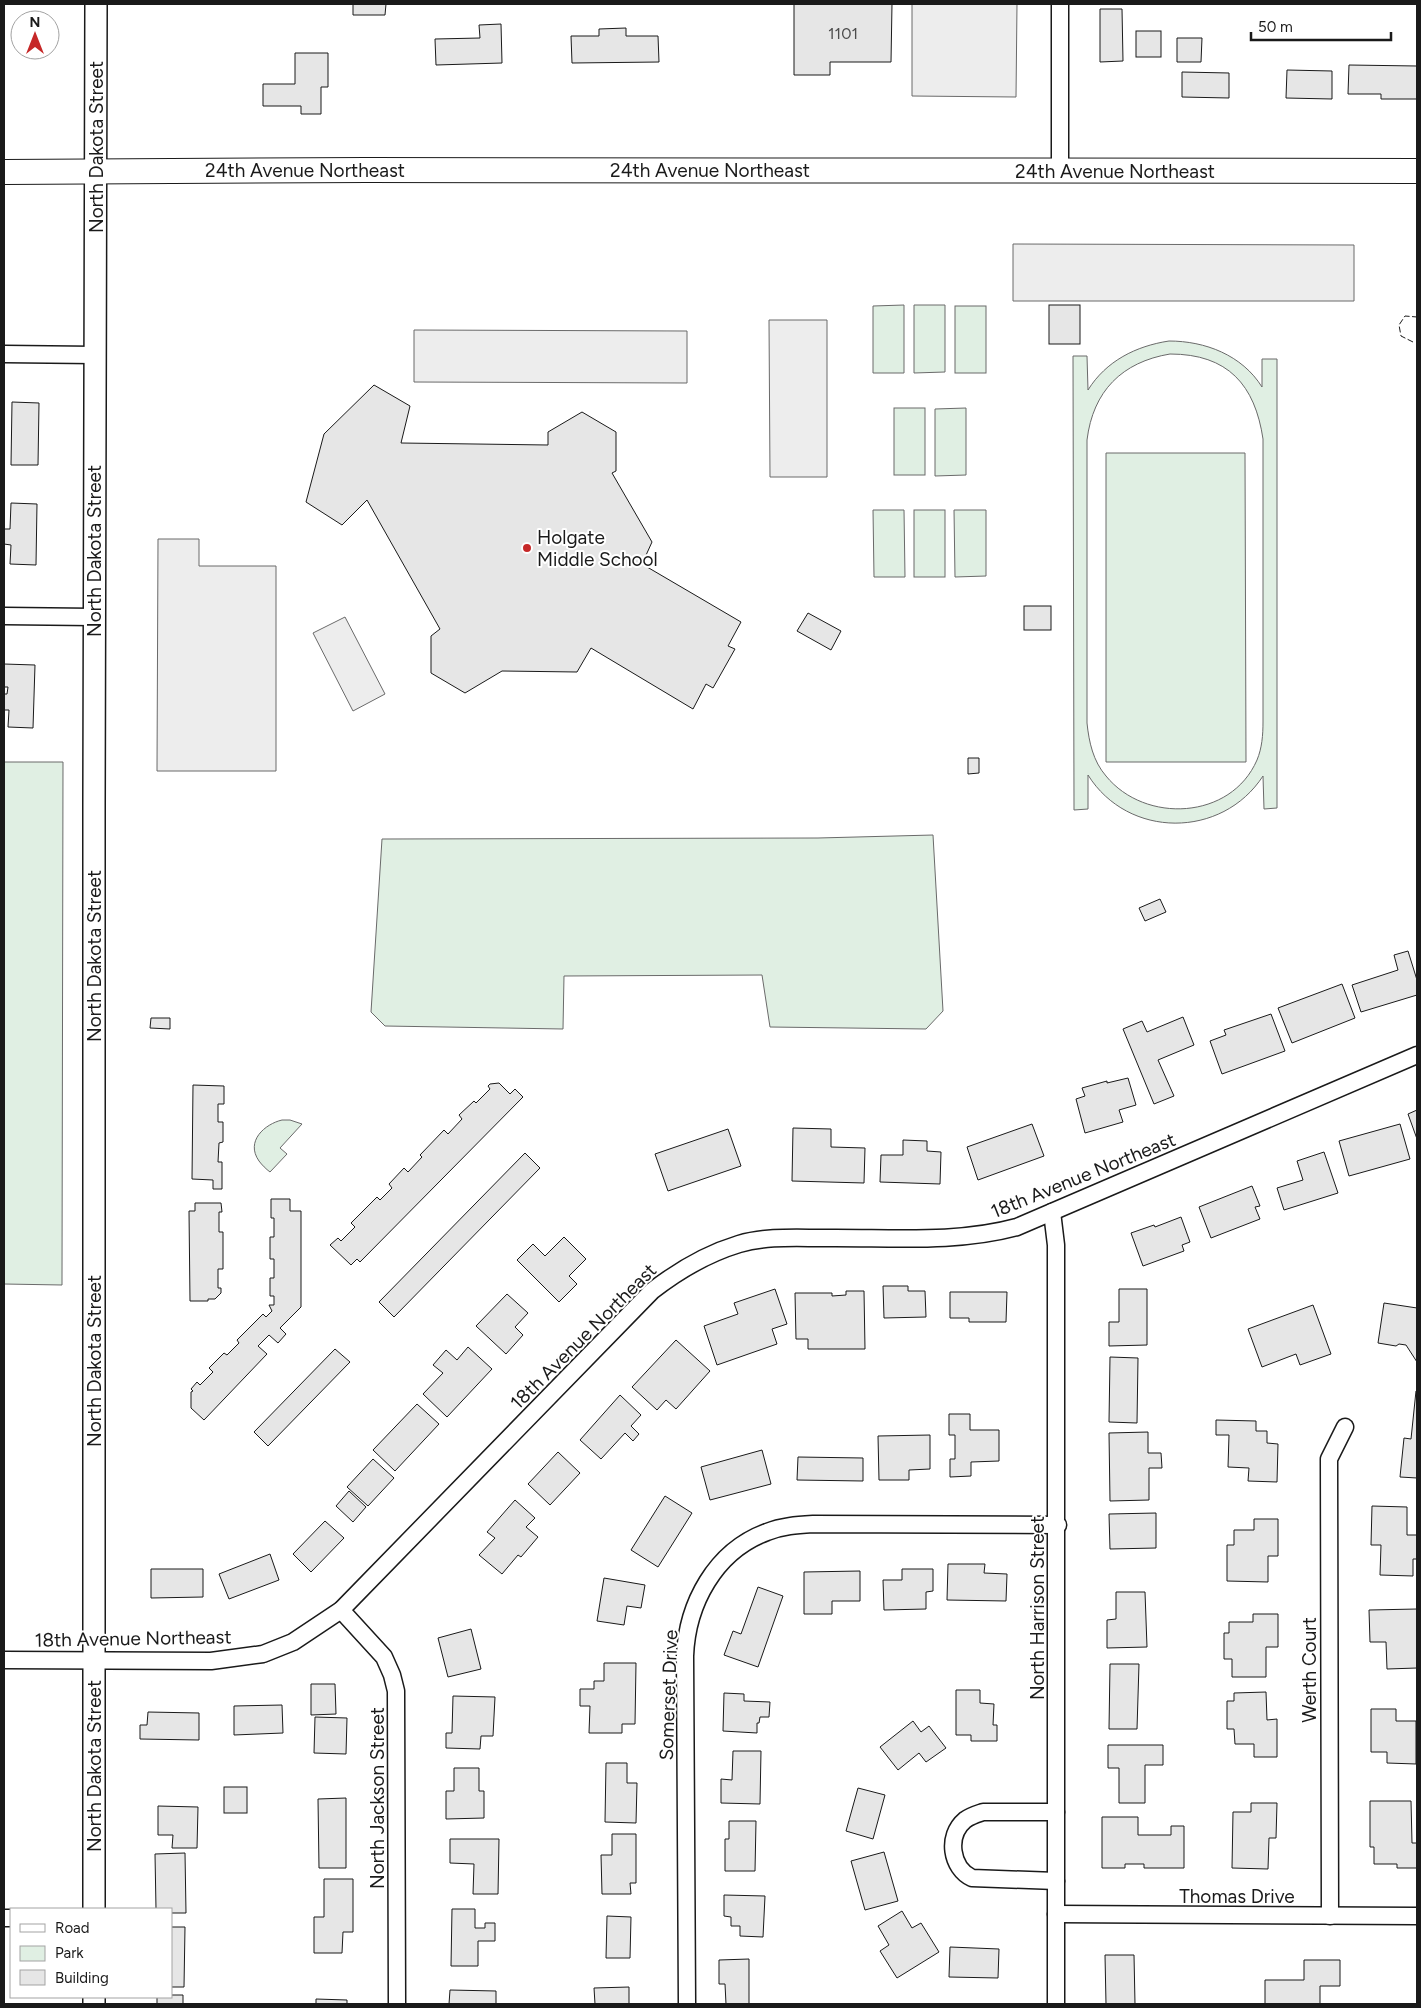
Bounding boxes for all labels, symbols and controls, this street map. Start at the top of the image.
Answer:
north arrow [10,10,60,60]
scale bar [1251,10,1391,42]
text: N [30,14,40,31]
text: 50 m [1258,18,1293,36]
house number: 1101 [828,24,858,43]
street label: North Dakota Street [85,61,108,233]
street label: 24th Avenue Northeast [205,159,405,182]
street label: 24th Avenue Northeast [610,159,810,182]
street label: 24th Avenue Northeast [1015,160,1215,183]
street label: North Dakota Street [83,465,106,637]
place label: Holgate Middle School [537,526,658,571]
marker: Holgate Middle School [521,542,533,554]
street label: North Dakota Street [83,870,106,1042]
street label: 18th Avenue Northeast [988,1128,1179,1223]
street label: 18th Avenue Northeast [506,1259,661,1414]
street label: North Dakota Street [83,1275,106,1447]
street label: North Harrison Street [1026,1516,1049,1700]
street label: Werth Court [1298,1617,1321,1723]
street label: 18th Avenue Northeast [34,1625,232,1652]
street label: Somerset Drive [655,1629,682,1761]
street label: North Dakota Street [83,1680,106,1852]
street label: North Jackson Street [366,1707,389,1889]
street label: Thomas Drive [1179,1885,1295,1908]
legend [10,1908,172,1998]
text: Road [55,1919,90,1937]
text: Park [55,1944,84,1962]
text: Building [55,1969,109,1987]

